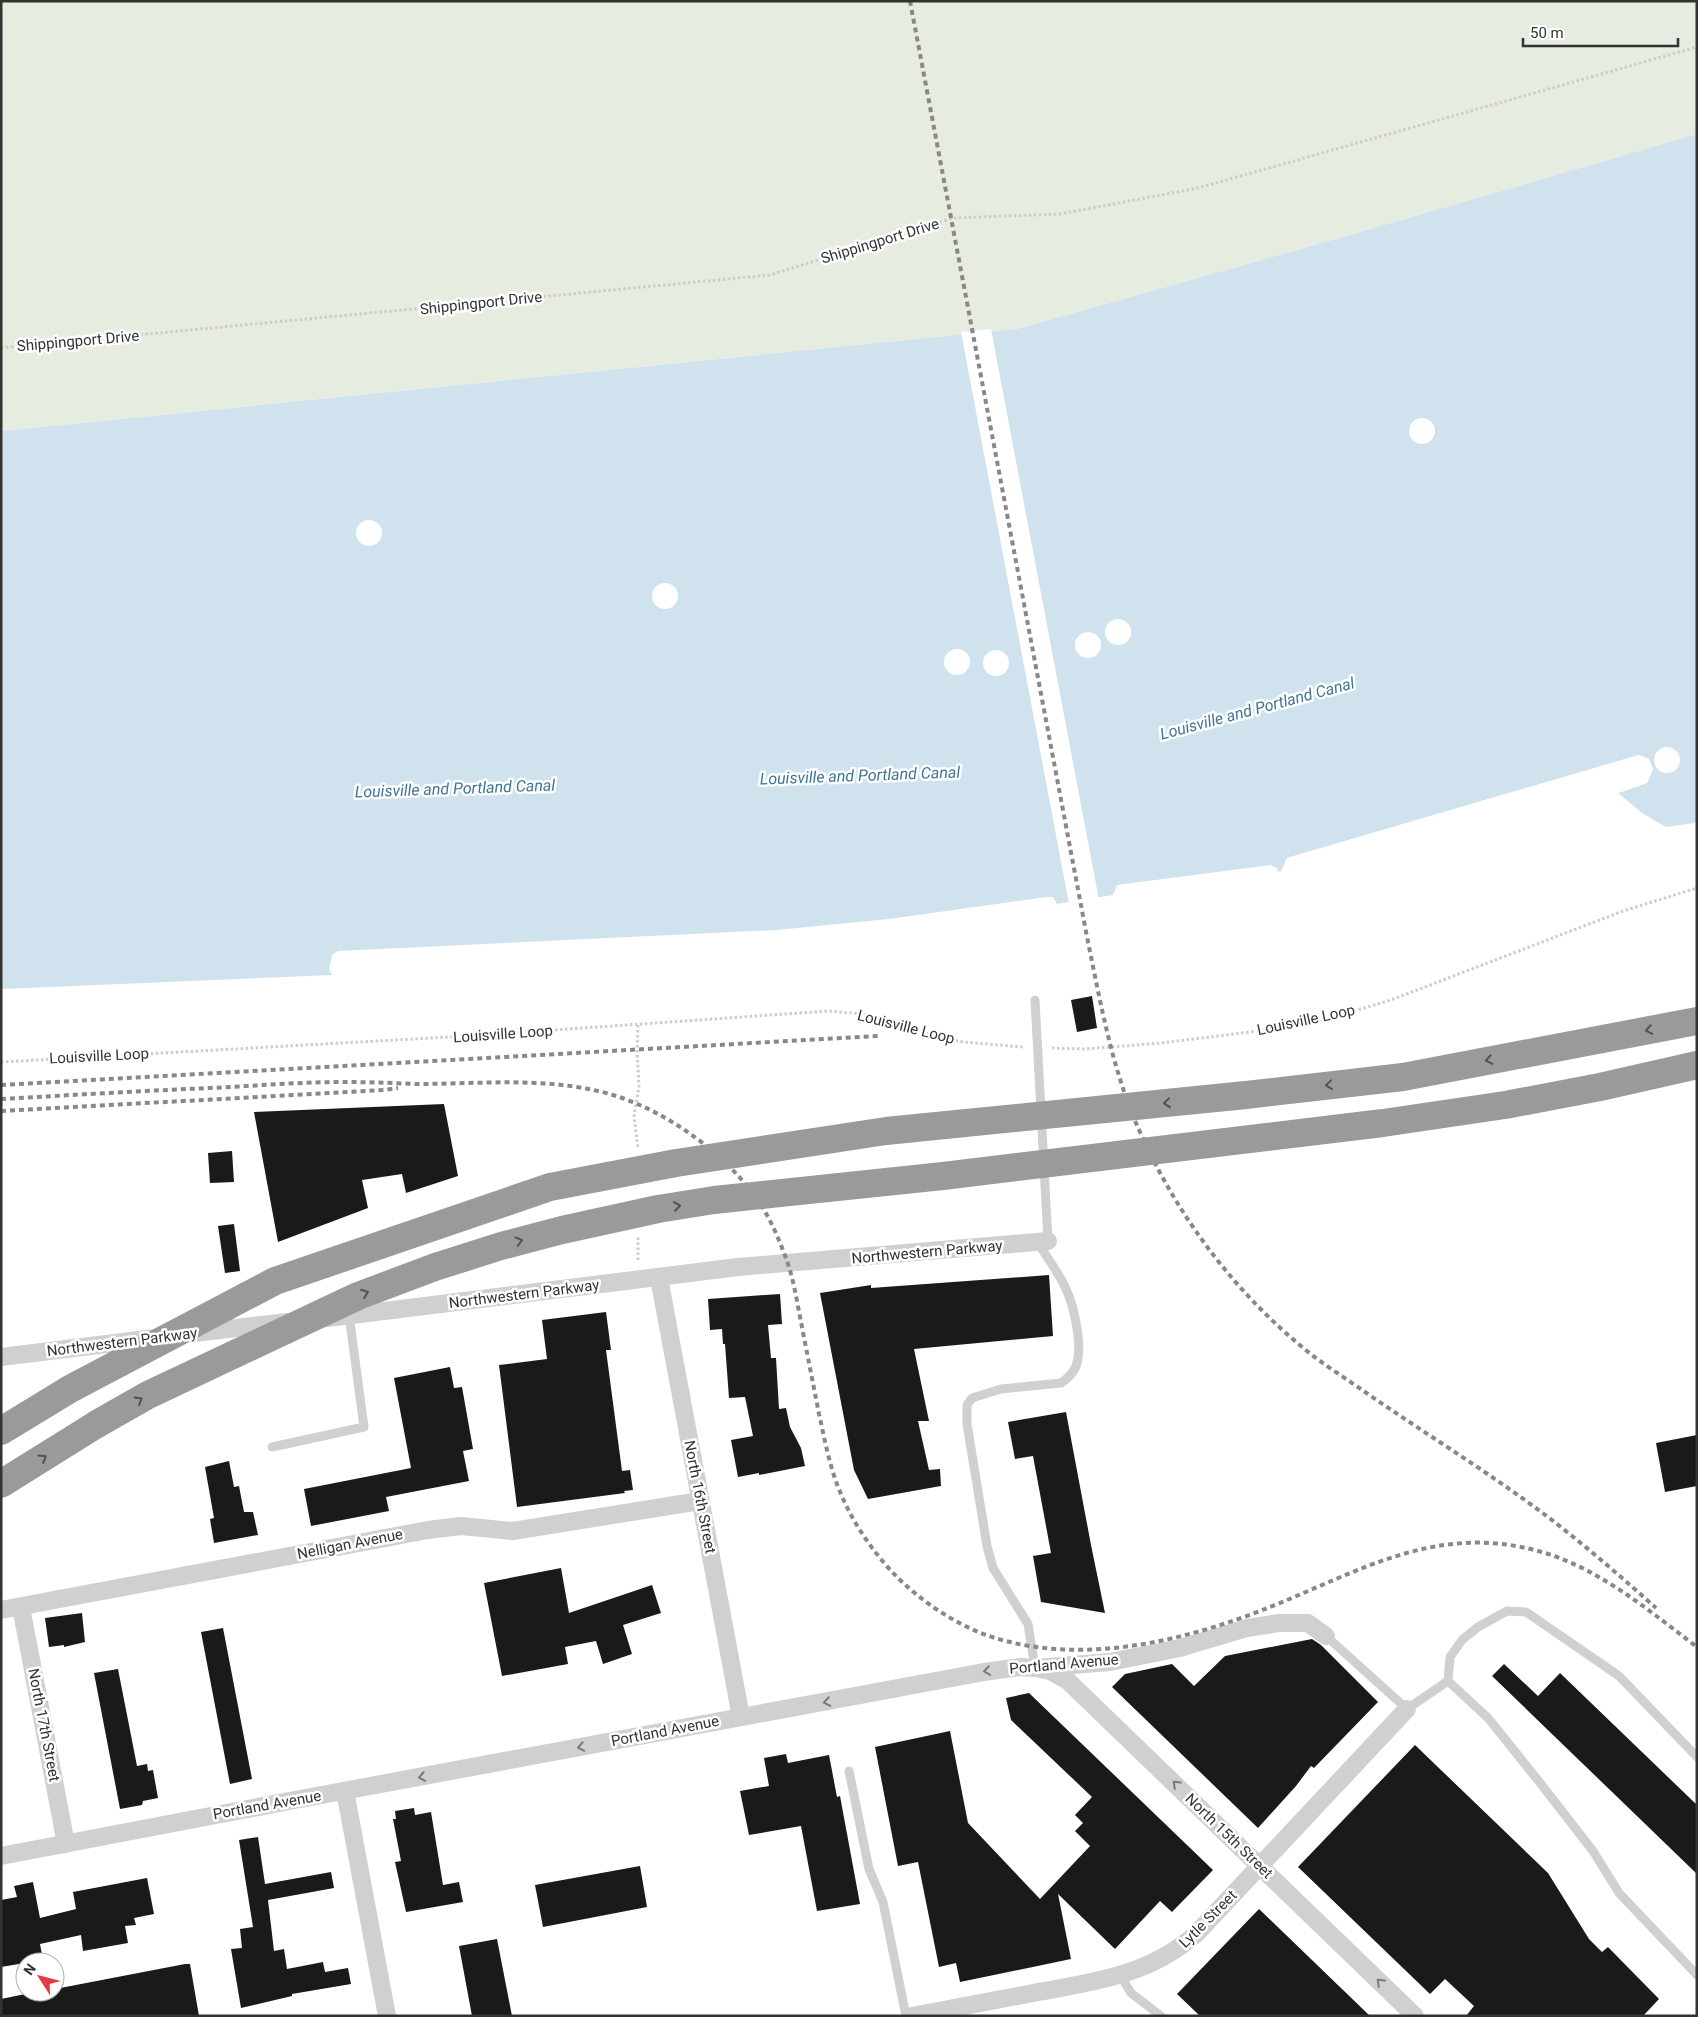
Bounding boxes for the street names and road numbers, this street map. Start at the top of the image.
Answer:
street label: Shippingport Drive [819,214,941,268]
street label: Shippingport Drive [419,288,543,318]
street label: Shippingport Drive [16,327,140,355]
street label: Louisville Loop [1255,1001,1357,1039]
street label: Louisville Loop [855,1006,957,1048]
street label: Louisville Loop [453,1022,553,1046]
street label: Louisville Loop [49,1044,149,1068]
street label: Northwestern Parkway [851,1236,1003,1268]
street label: Northwestern Parkway [448,1276,600,1312]
street label: Northwestern Parkway [46,1324,198,1360]
street label: North 16th Street [680,1439,720,1555]
street label: Nelligan Avenue [296,1525,404,1563]
street label: Portland Avenue [1009,1650,1119,1678]
street label: North 17th Street [24,1667,64,1783]
street label: Portland Avenue [609,1712,721,1750]
street label: Portland Avenue [211,1787,323,1823]
street label: North 15th Street [1181,1790,1277,1882]
street label: Lytle Street [1175,1886,1241,1952]

